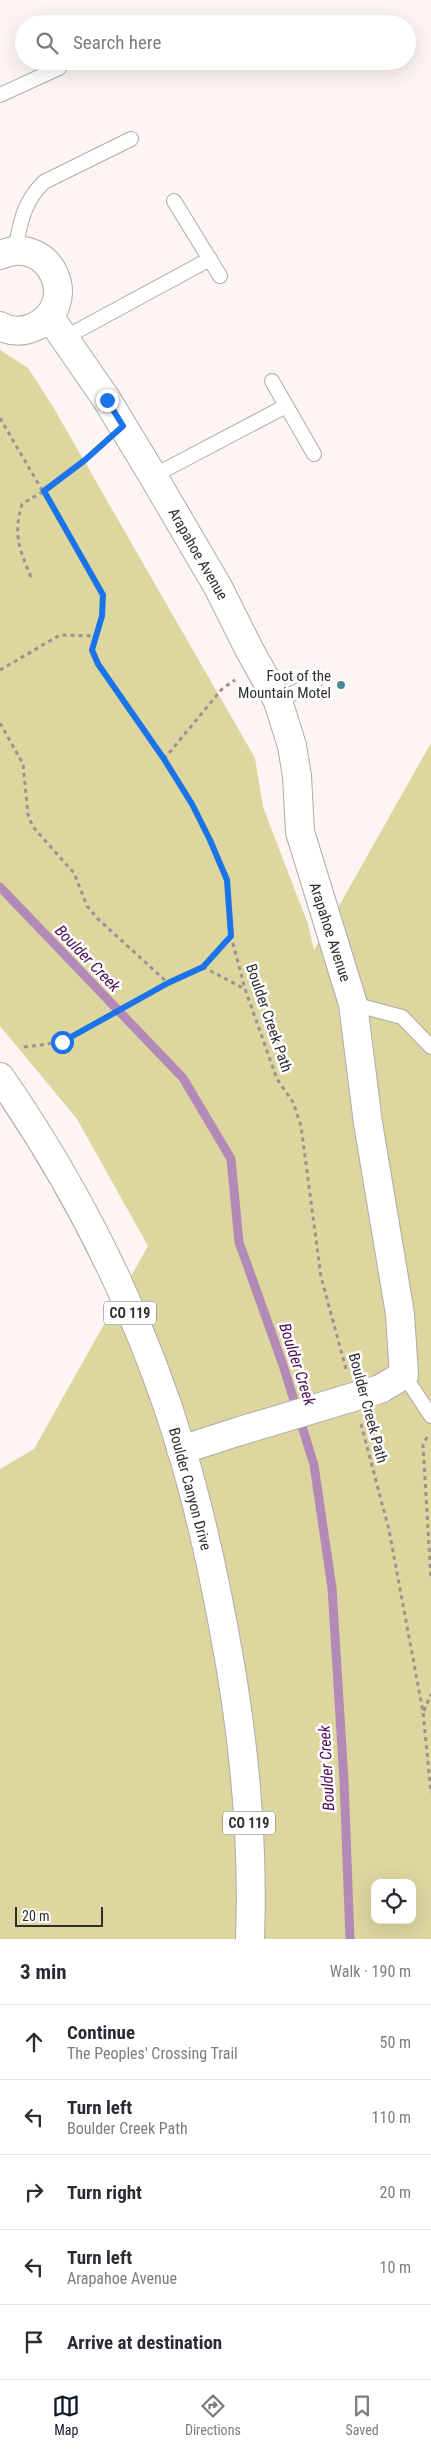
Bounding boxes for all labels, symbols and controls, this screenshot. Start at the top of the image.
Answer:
search box [15,15,416,70]
icon: search [33,29,61,57]
text: Search here [73,31,161,54]
route end [96,389,119,412]
street label: Arapahoe Avenue [164,505,232,603]
place label: Foot of the Mountain Motel [238,667,331,702]
marker: Foot of the Mountain Motel [335,679,347,691]
street label: Arapahoe Avenue [306,880,354,984]
water label: Boulder Creek [51,921,125,996]
street label: Boulder Creek Path [242,962,296,1074]
route start [51,1031,74,1054]
road number: CO 119 [104,1302,156,1325]
water label: Boulder Creek [275,1321,320,1409]
street label: Boulder Creek Path [345,1351,391,1465]
street label: Boulder Canyon Drive [165,1426,215,1552]
water label: Boulder Creek [315,1724,338,1811]
road number: CO 119 [223,1812,275,1835]
map controls [371,1879,416,1924]
button: locate [371,1879,416,1924]
scale bar [15,1904,102,1927]
text: 20 m [22,1908,50,1924]
text: 3 min [20,1960,67,1984]
text: Walk · 190 m [330,1962,411,1981]
text: Continue [67,2021,135,2044]
icon: ahead [20,2028,48,2056]
text: 50 m [379,2033,411,2052]
text: The Peoples' Crossing Trail [67,2044,238,2063]
text: Turn left [67,2096,132,2119]
icon: left [20,2103,48,2131]
text: 110 m [372,2108,411,2127]
text: Boulder Creek Path [67,2119,188,2138]
icon: right [20,2178,48,2206]
text: Turn right [67,2181,142,2204]
text: 20 m [379,2183,411,2202]
text: Turn left [67,2246,132,2269]
icon: left [20,2253,48,2281]
text: 10 m [379,2258,411,2277]
text: Arapahoe Avenue [67,2269,177,2288]
icon: arrive [20,2328,48,2356]
text: Arrive at destination [67,2331,222,2354]
tab: Map [52,2392,80,2438]
tab: Directions [185,2392,241,2438]
tab: Saved [345,2392,379,2438]

